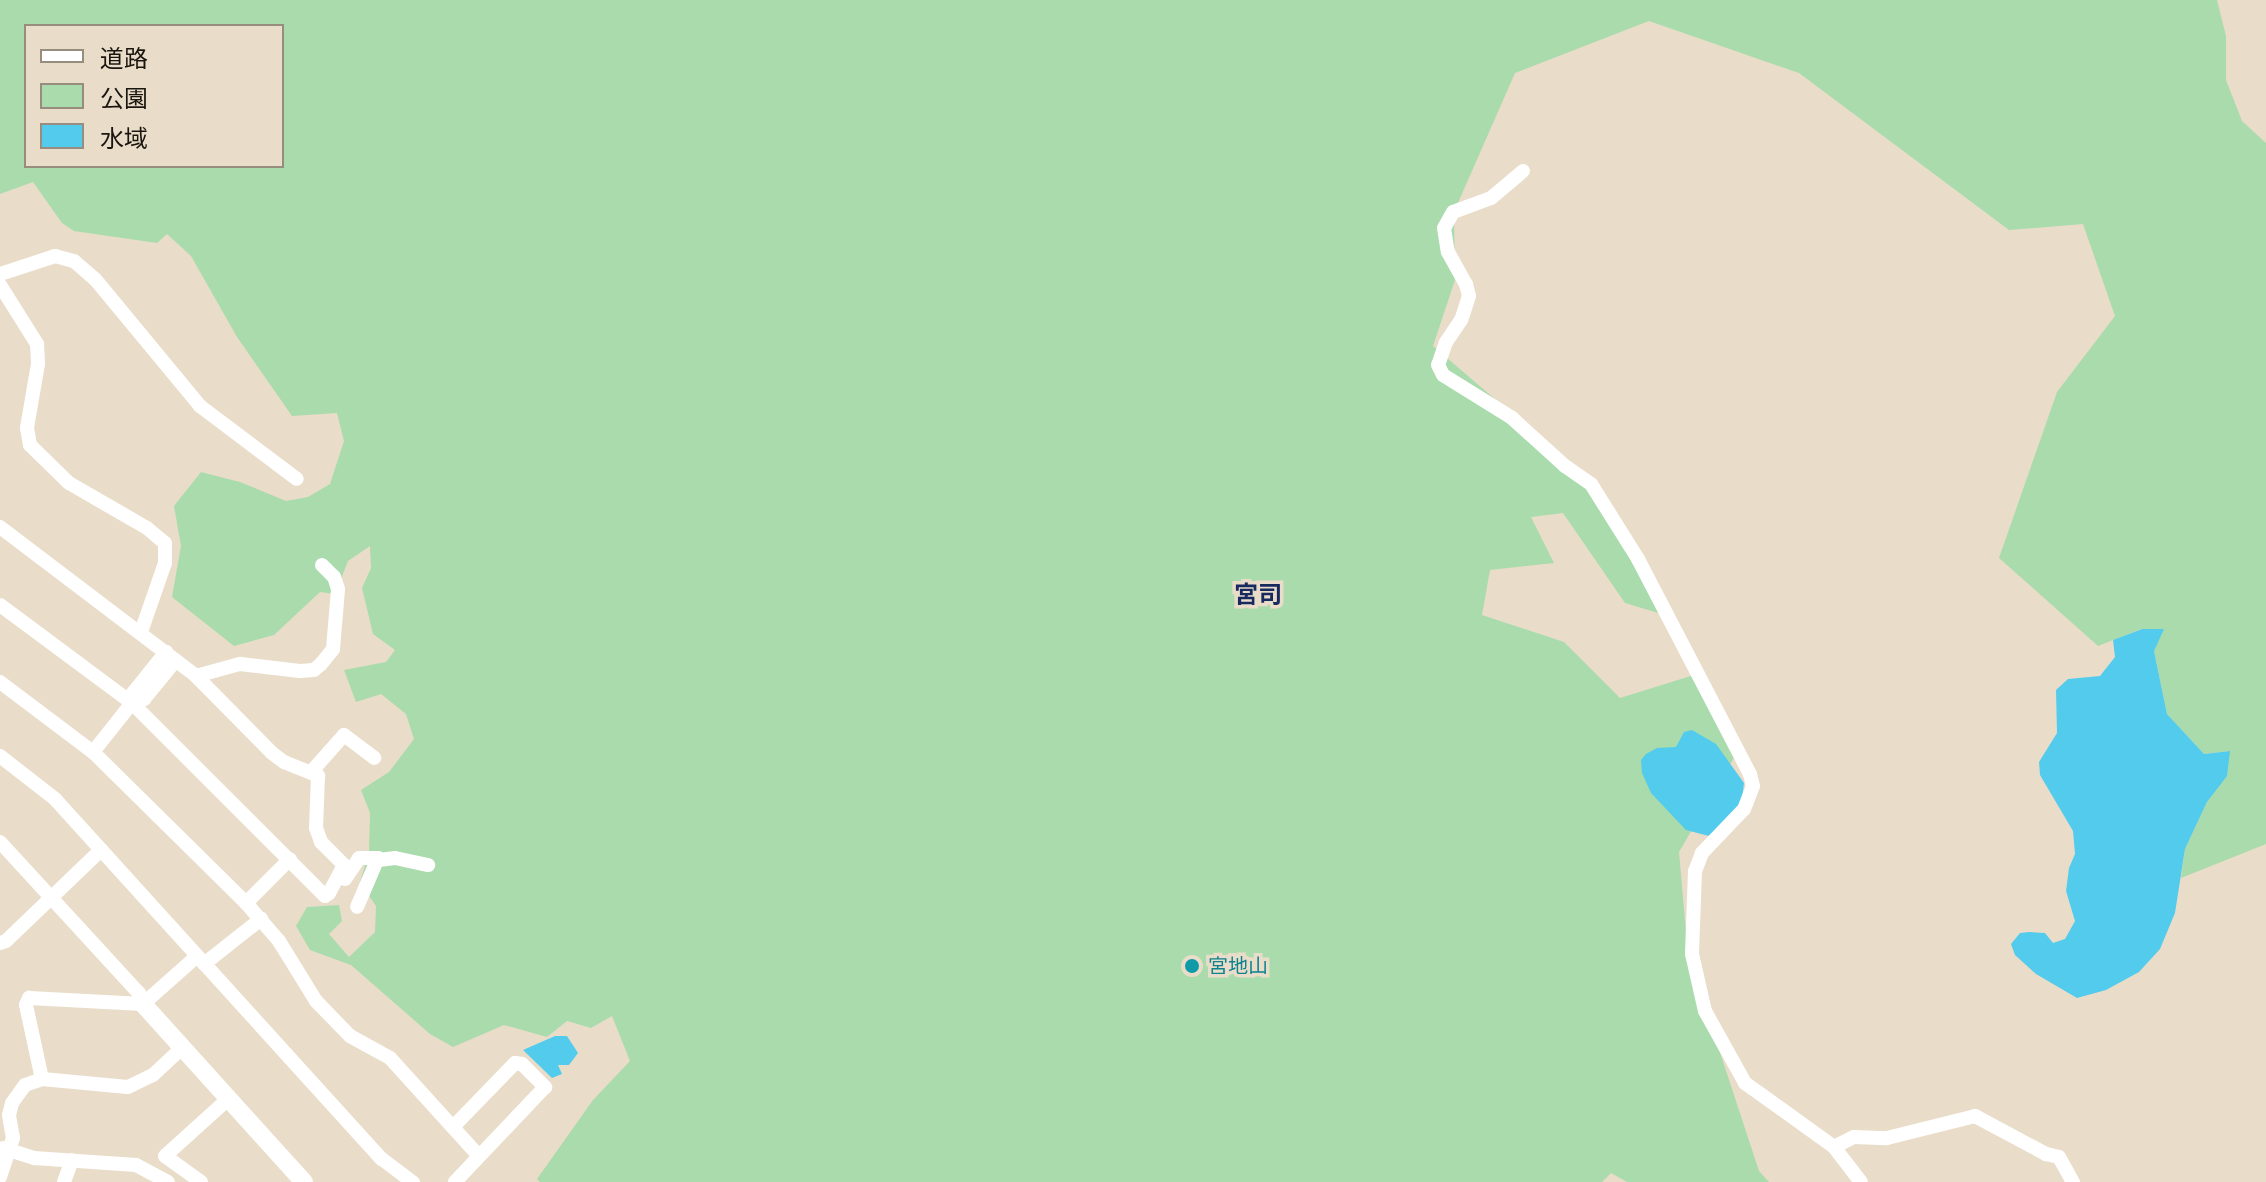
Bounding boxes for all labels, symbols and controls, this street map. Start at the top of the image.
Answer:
legend [24,24,284,168]
text: 道路 [100,44,148,74]
text: 公園 [100,84,148,114]
text: 水域 [100,124,148,154]
district label: 宮司 [1234,582,1282,610]
place label: 宮地山 [1208,954,1268,978]
marker: 宮地山 [1183,957,1201,975]

